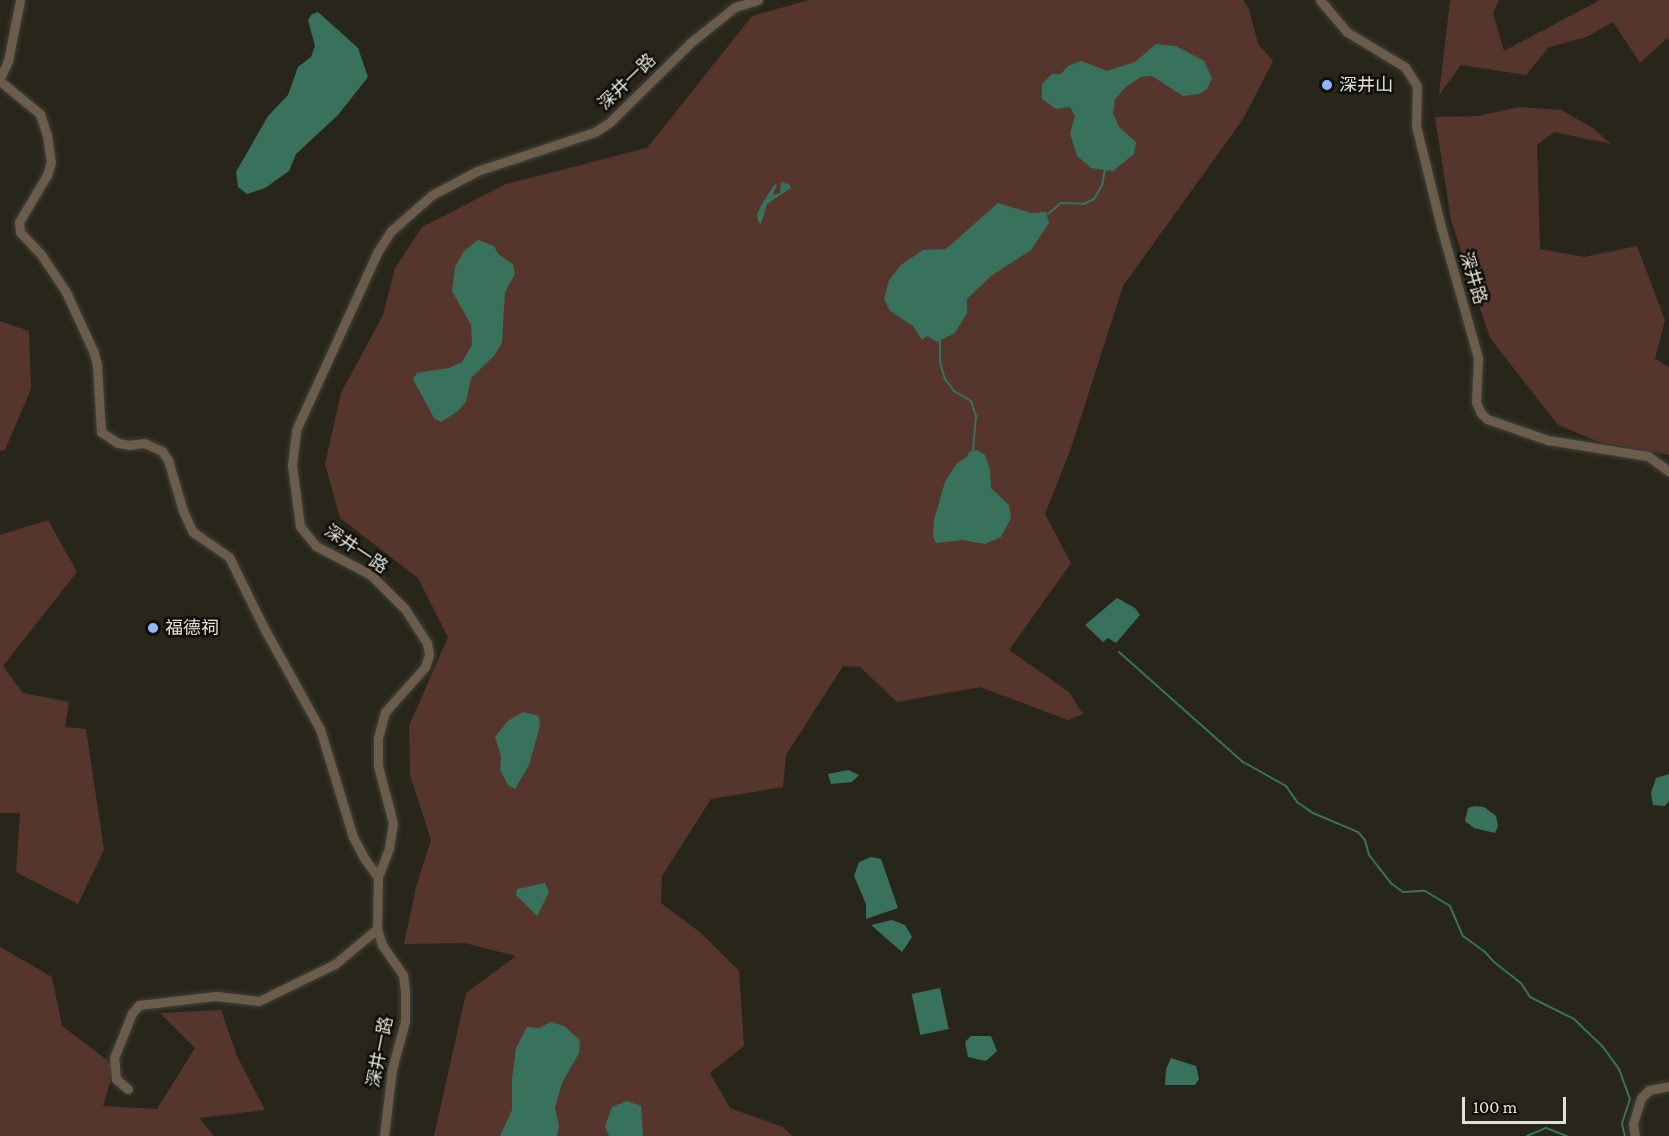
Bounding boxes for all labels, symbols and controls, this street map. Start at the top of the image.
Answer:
street label: 深井一路 [594,49,660,115]
place label: 深井山 [1339,74,1393,96]
marker: 深井山 [1320,78,1334,92]
street label: 深井路 [1455,249,1491,307]
street label: 深井一路 [320,520,392,578]
place label: 福德祠 [165,617,219,639]
marker: 福德祠 [146,621,160,635]
street label: 深井一路 [363,1015,397,1089]
scale bar [1465,1085,1568,1123]
text: 100 m [1473,1097,1517,1117]

